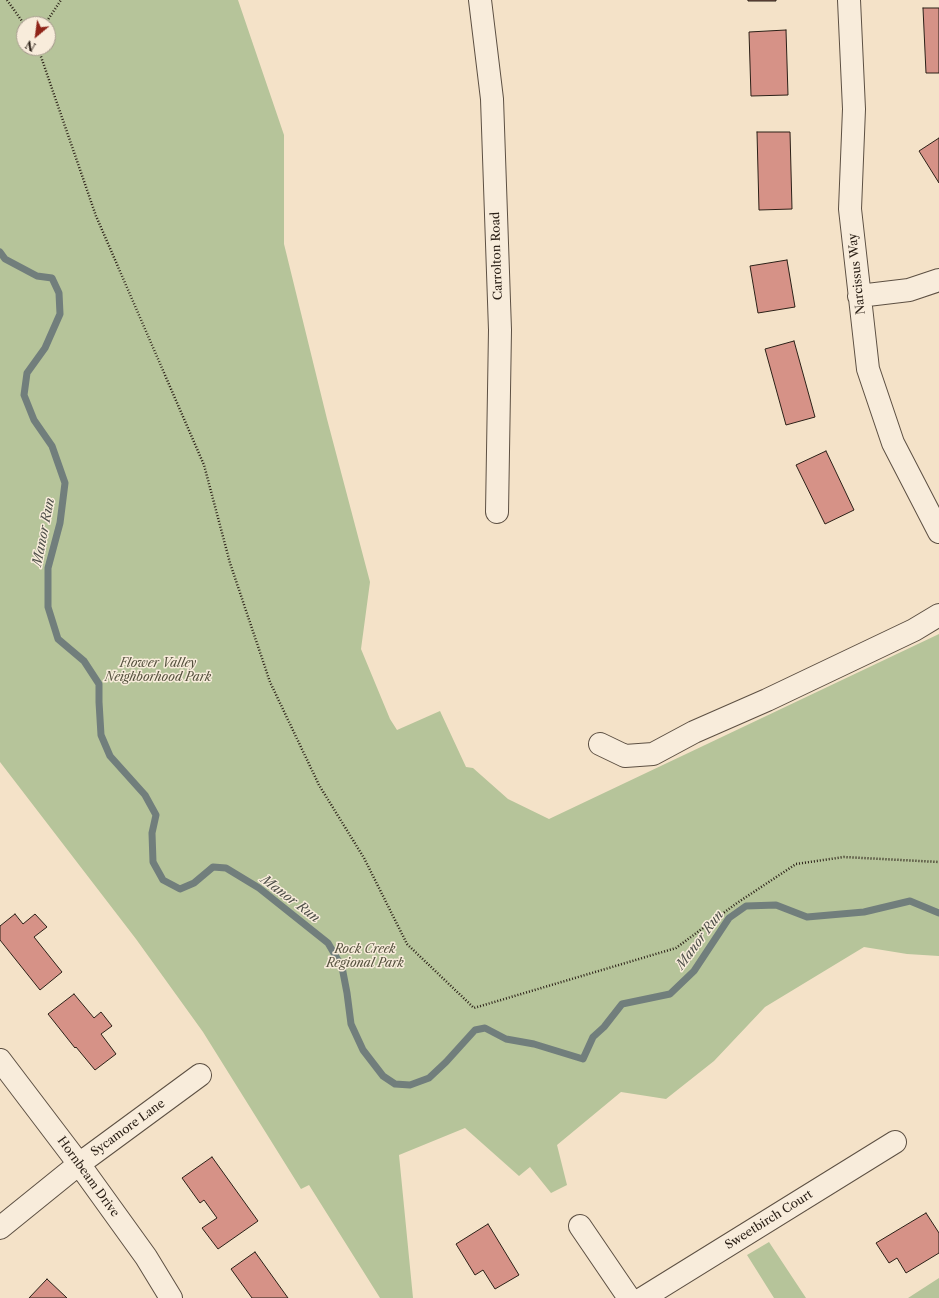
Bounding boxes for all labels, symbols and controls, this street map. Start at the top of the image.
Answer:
north arrow [16,16,56,56]
text: N [23,37,38,54]
street label: Carrolton Road [488,212,506,300]
street label: Narcissus Way [846,233,868,315]
water label: Manor Run [30,496,58,568]
park label: Flower Valley Neighborhood Park [105,657,211,685]
water label: Manor Run [258,872,322,926]
water label: Manor Run [673,908,727,972]
park label: Rock Creek Regional Park [326,943,404,971]
street label: Sycamore Lane [88,1096,168,1160]
street label: Hornbeam Drive [54,1134,122,1220]
street label: Sweetbirch Court [723,1187,815,1253]

